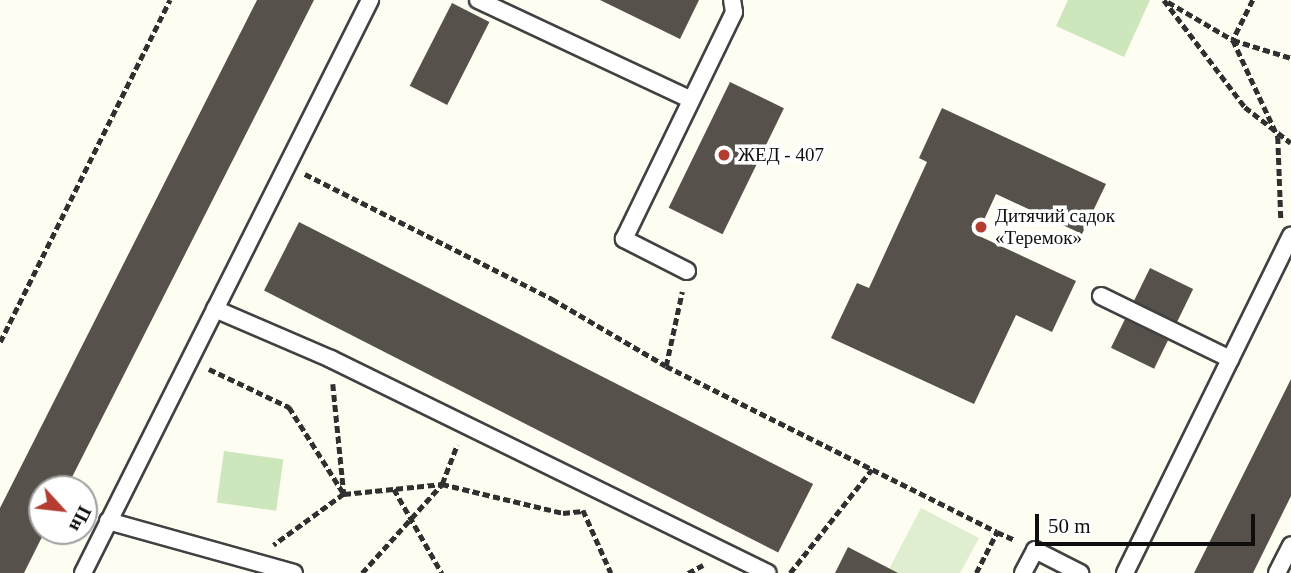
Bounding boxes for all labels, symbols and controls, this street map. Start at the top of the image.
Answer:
place label: ЖЕД - 407 [738,144,824,166]
marker: ЖЕД - 407 [716,147,732,163]
place label: Дитячий садок «Теремок» [995,205,1115,249]
marker: Дитячий садок «Теремок» [973,219,989,235]
north arrow [28,475,98,545]
scale bar [1039,500,1260,544]
text: Пн [65,503,96,535]
text: 50 m [1048,514,1091,538]

